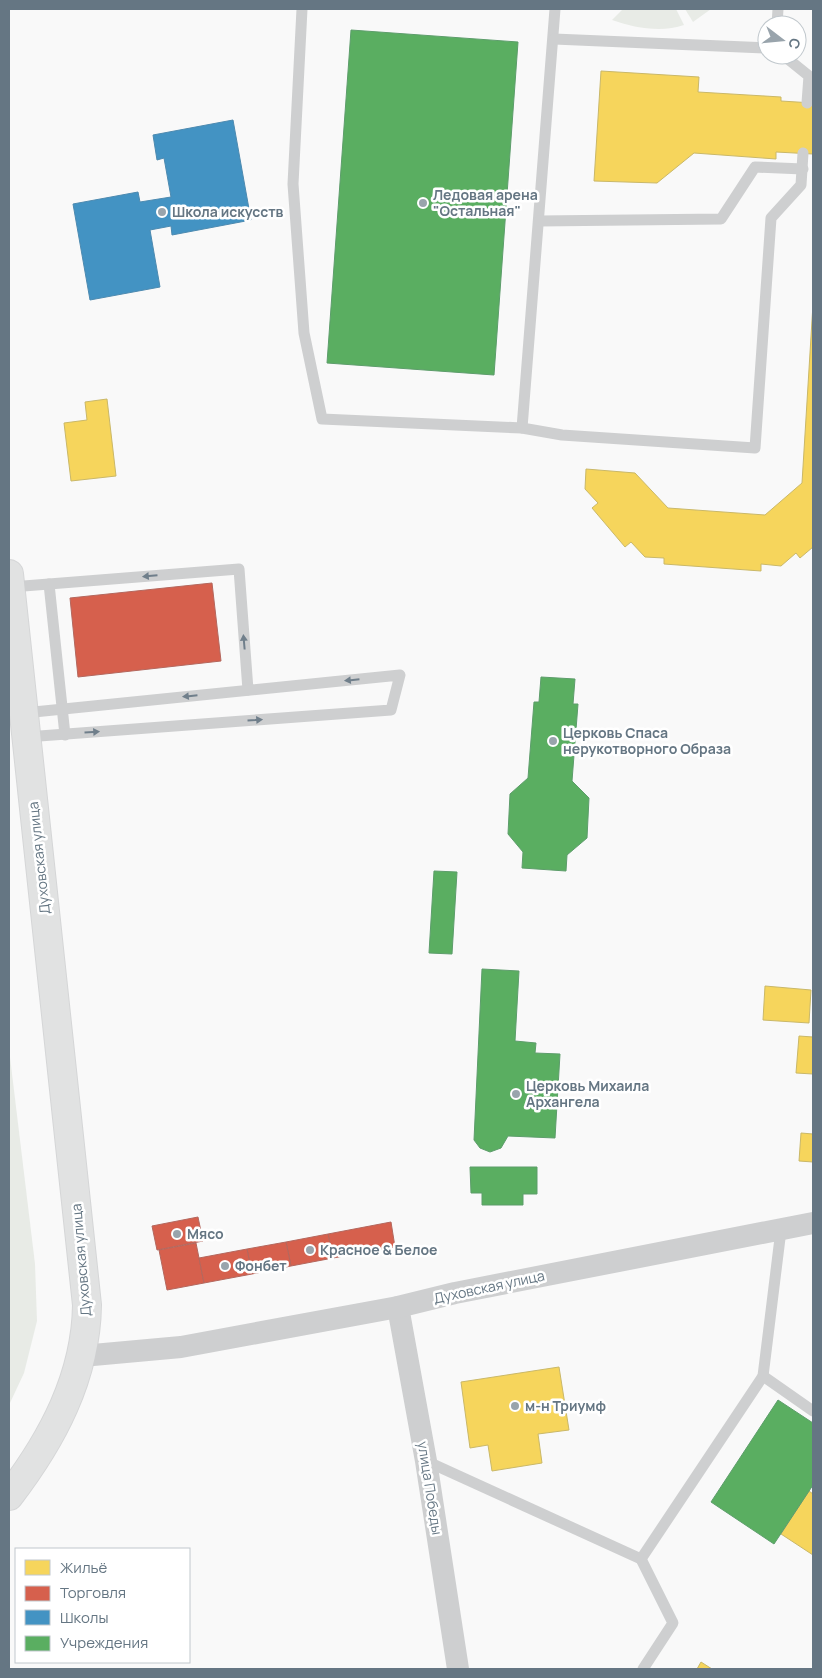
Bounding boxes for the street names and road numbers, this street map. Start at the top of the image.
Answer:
street label: Духовская улица [23,801,54,915]
street label: Духовская улица [66,1203,95,1317]
street label: Духовская улица [432,1265,546,1308]
street label: улица Победы [414,1440,447,1536]

